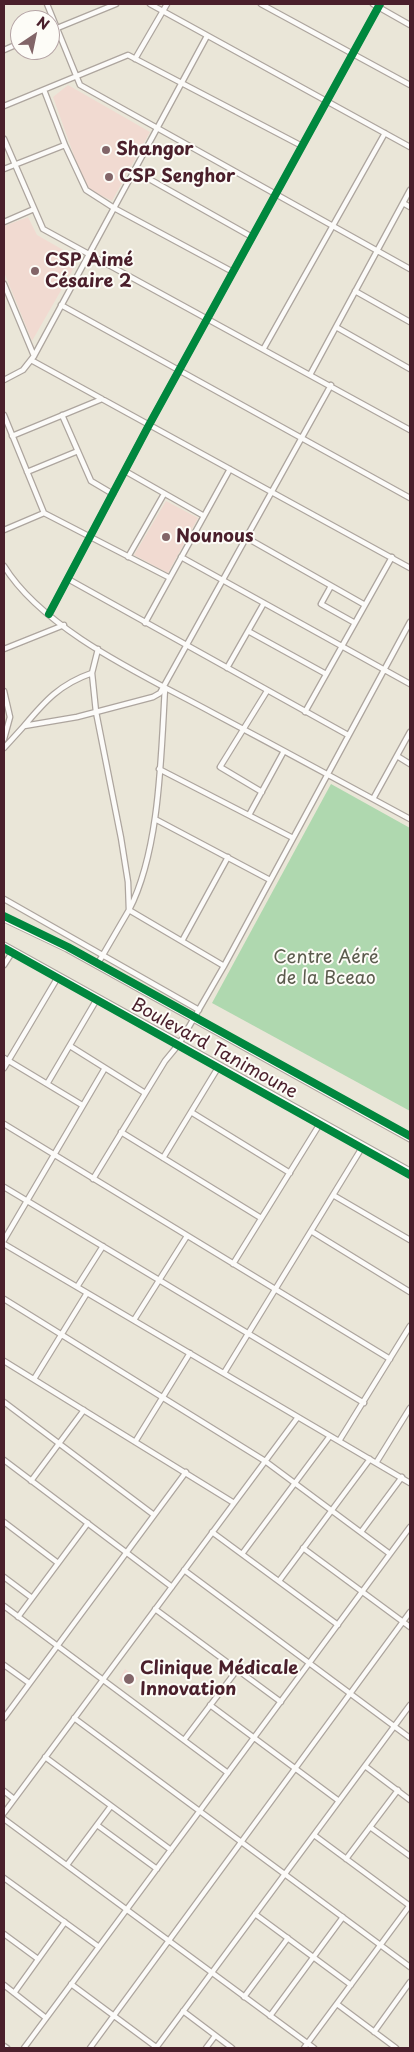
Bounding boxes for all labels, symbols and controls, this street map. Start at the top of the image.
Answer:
north arrow [10,10,60,60]
text: N [33,11,54,35]
place label: Shangor [116,139,194,161]
marker: Shangor [100,144,112,156]
place label: CSP Senghor [119,166,235,188]
marker: CSP Senghor [103,171,115,183]
place label: CSP Aimé Césaire 2 [45,250,133,292]
marker: CSP Aimé Césaire 2 [29,265,41,277]
place label: Nounous [176,526,254,548]
marker: Nounous [160,531,172,543]
park label: Centre Aéré de la Bceao [273,947,379,990]
street label: Boulevard Tanimoune [127,994,301,1104]
place label: Clinique Médicale Innovation [140,1658,298,1700]
marker: Clinique Médicale Innovation [122,1672,136,1686]

